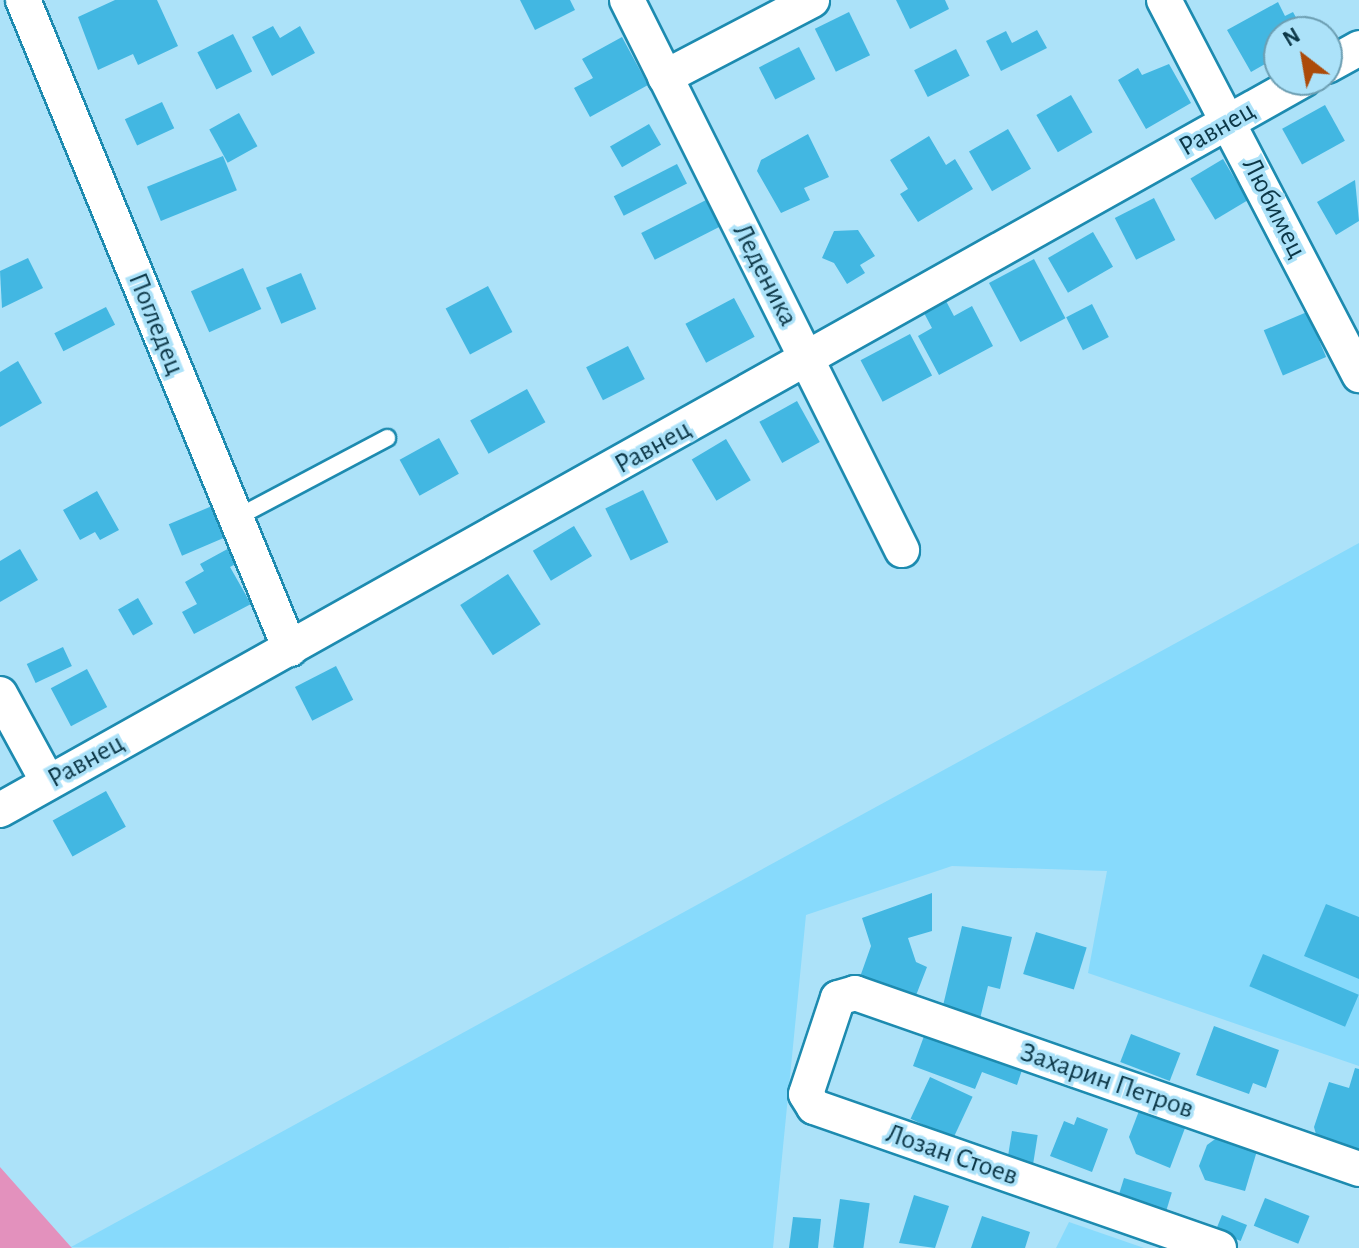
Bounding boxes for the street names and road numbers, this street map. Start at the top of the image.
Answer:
street label: Равнец [1173,94,1261,164]
street label: Любимец [1234,152,1314,264]
street label: Леденика [725,218,805,332]
street label: Погледец [120,268,192,380]
street label: Равнец [609,412,697,482]
street label: Равнец [42,726,130,796]
street label: Захарин Петров [1016,1036,1198,1126]
street label: Лозан Стоев [882,1117,1022,1193]

